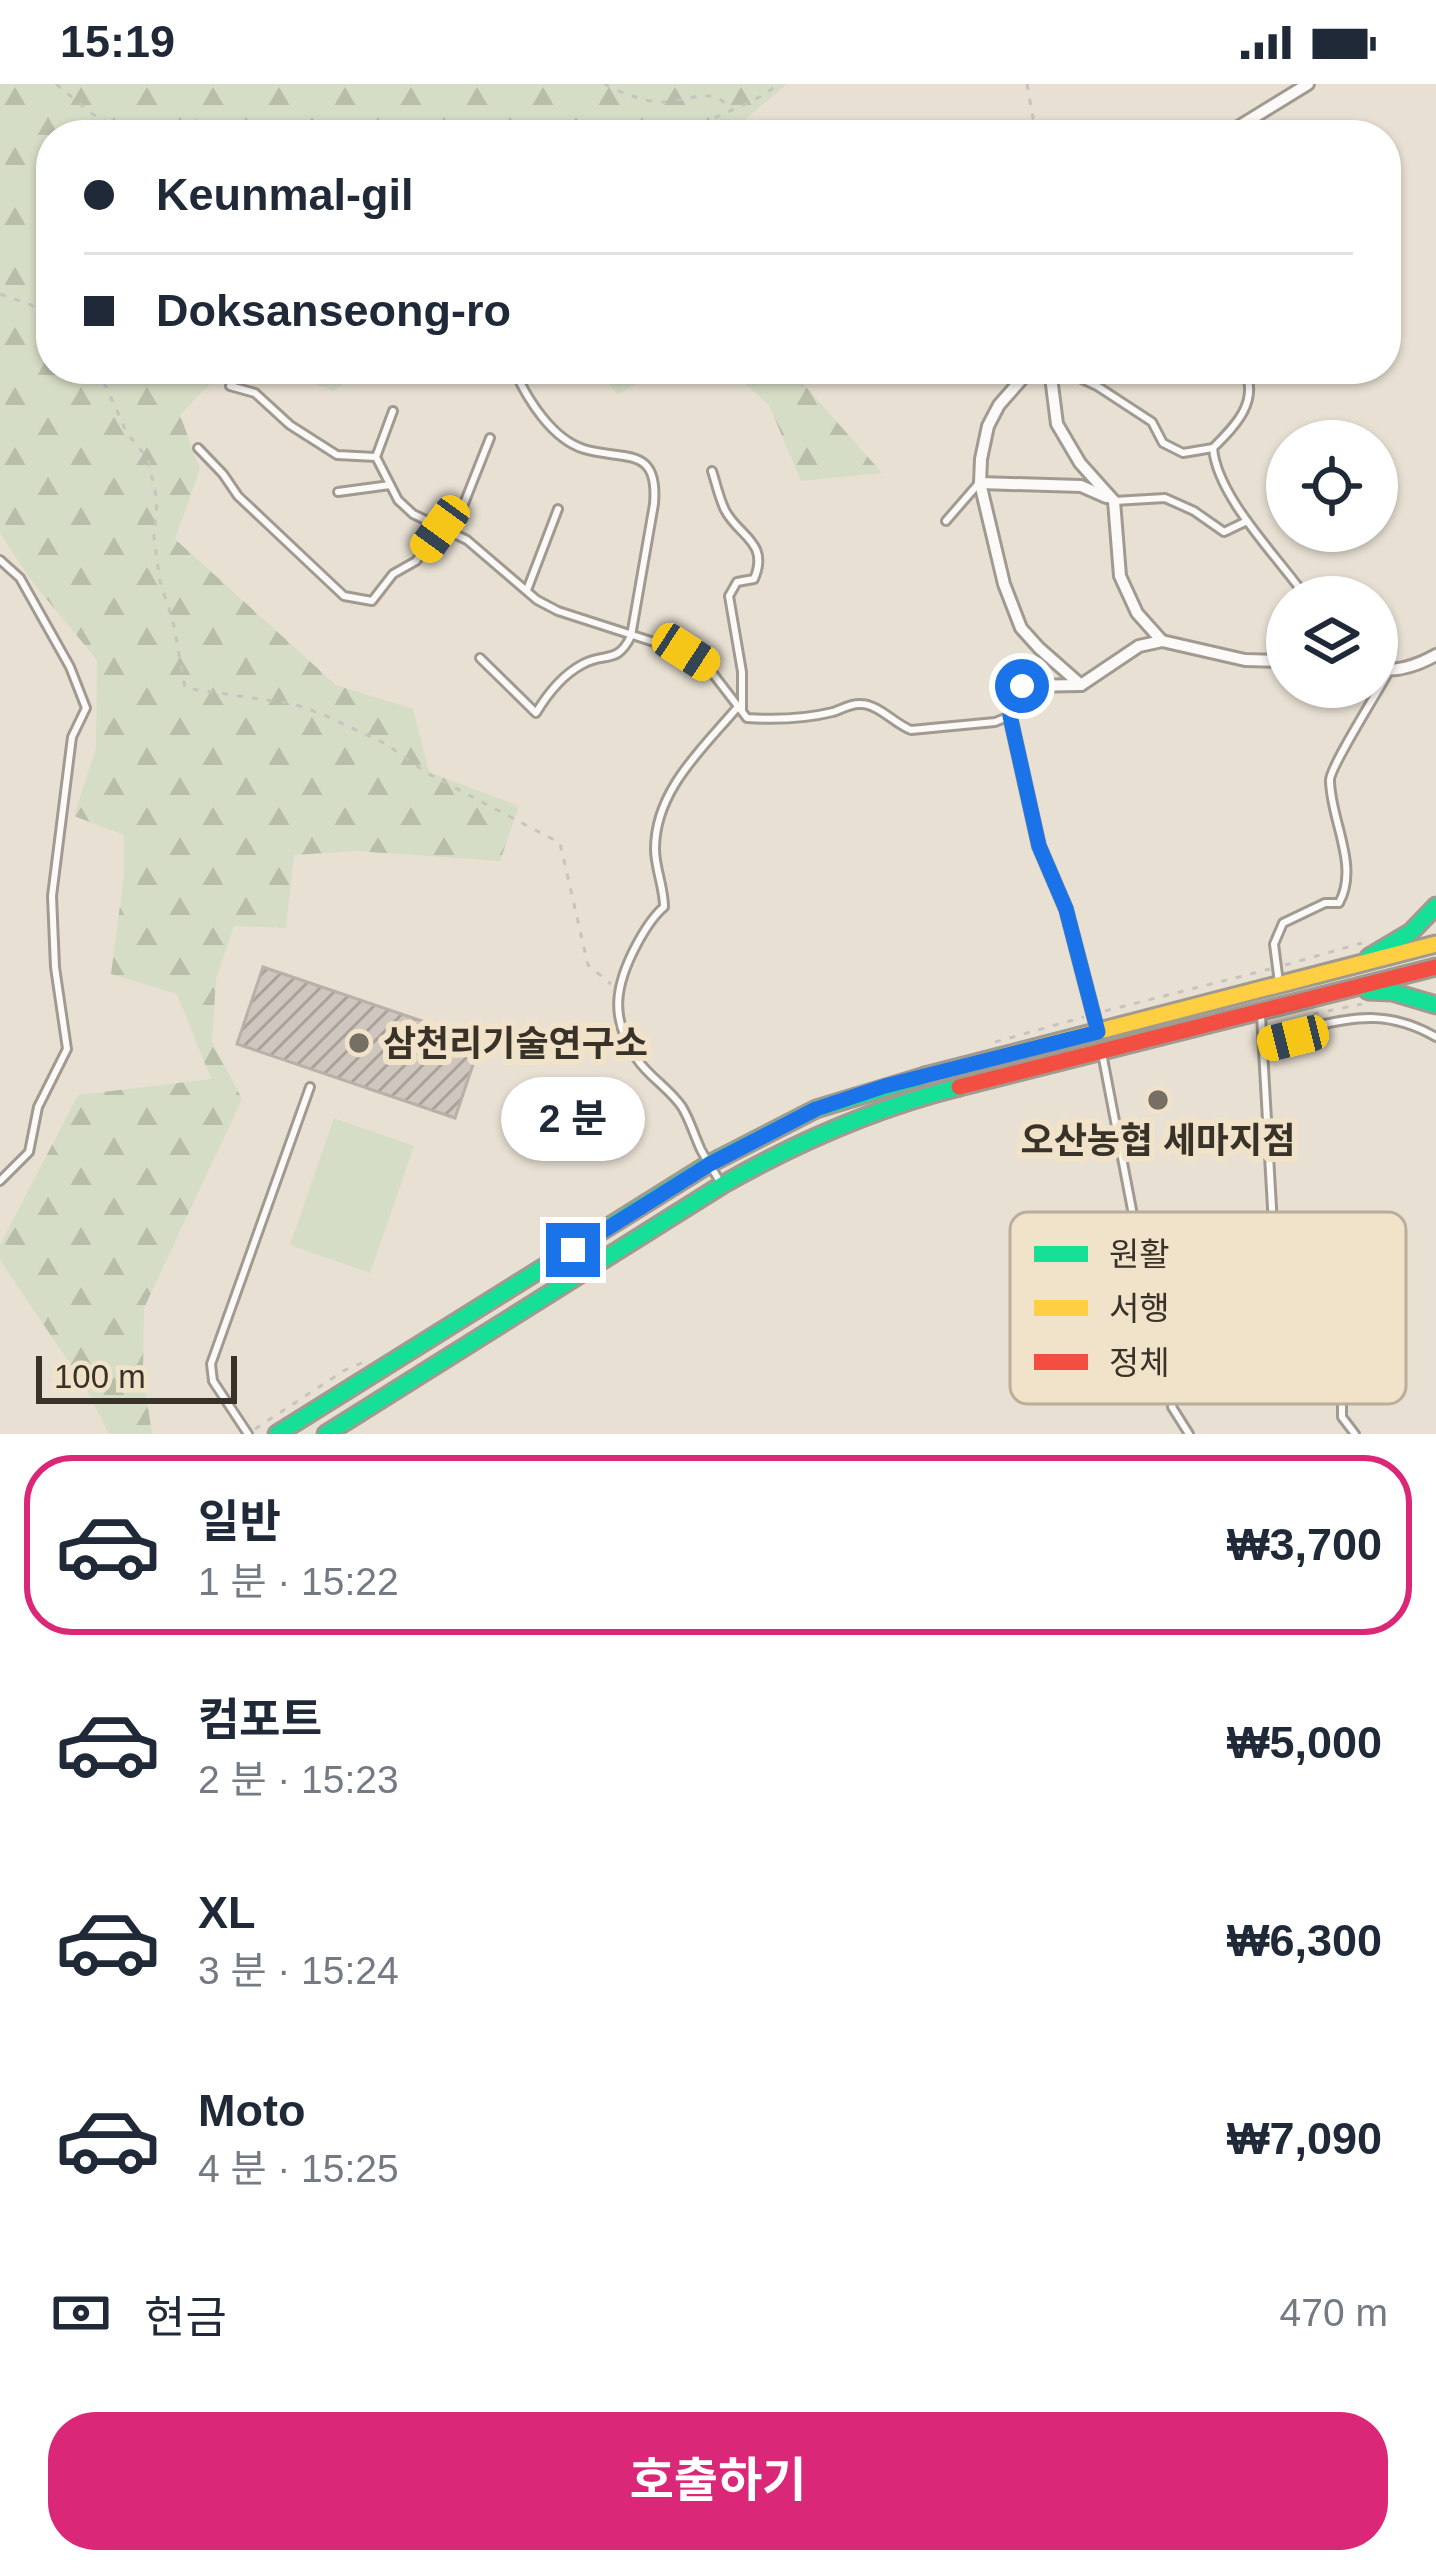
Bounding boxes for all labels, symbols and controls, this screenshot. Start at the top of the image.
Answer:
text: 15:19 [60,16,175,67]
text: Keunmal-gil [156,169,414,220]
text: Doksanseong-ro [156,285,511,336]
map controls [1266,420,1398,708]
button: locate [1266,420,1398,552]
car [404,489,476,569]
button: layers [1266,576,1398,708]
car [646,617,726,687]
route start [995,659,1049,713]
car [1254,1012,1332,1064]
place label: 삼천리기술연구소 [383,1023,648,1064]
marker: 삼천리기술연구소 [346,1030,372,1056]
callout: 2 분 [501,1076,645,1160]
marker: 오산농협 세마지점 [1145,1087,1171,1113]
text: 2 분 [539,1097,607,1140]
place label: 오산농협 세마지점 [1021,1120,1295,1161]
legend [1010,1212,1406,1404]
route end [546,1223,600,1277]
text: 원활 [1109,1236,1170,1273]
text: 서행 [1109,1290,1170,1327]
text: 정체 [1109,1344,1170,1381]
scale bar [36,1350,237,1403]
text: 100 m [54,1358,146,1395]
icon: car [54,1491,162,1599]
text: 일반 [198,1496,281,1547]
text: ₩3,700 [1227,1519,1382,1570]
text: 1 분 · 15:22 [198,1560,399,1603]
icon: car [54,1689,162,1797]
text: 컴포트 [198,1694,322,1745]
text: ₩5,000 [1227,1717,1382,1768]
text: 2 분 · 15:23 [198,1758,399,1801]
icon: car [54,1887,162,1995]
text: XL [198,1887,256,1938]
text: ₩6,300 [1227,1915,1382,1966]
text: 3 분 · 15:24 [198,1949,399,1992]
icon: car [54,2085,162,2193]
text: Moto [198,2085,305,2136]
text: ₩7,090 [1227,2113,1382,2164]
text: 4 분 · 15:25 [198,2147,399,2190]
icon: cash [48,2280,114,2346]
text: 470 m [1280,2291,1388,2334]
text: 현금 [144,2292,227,2343]
button: 호출하기 [48,2412,1388,2550]

